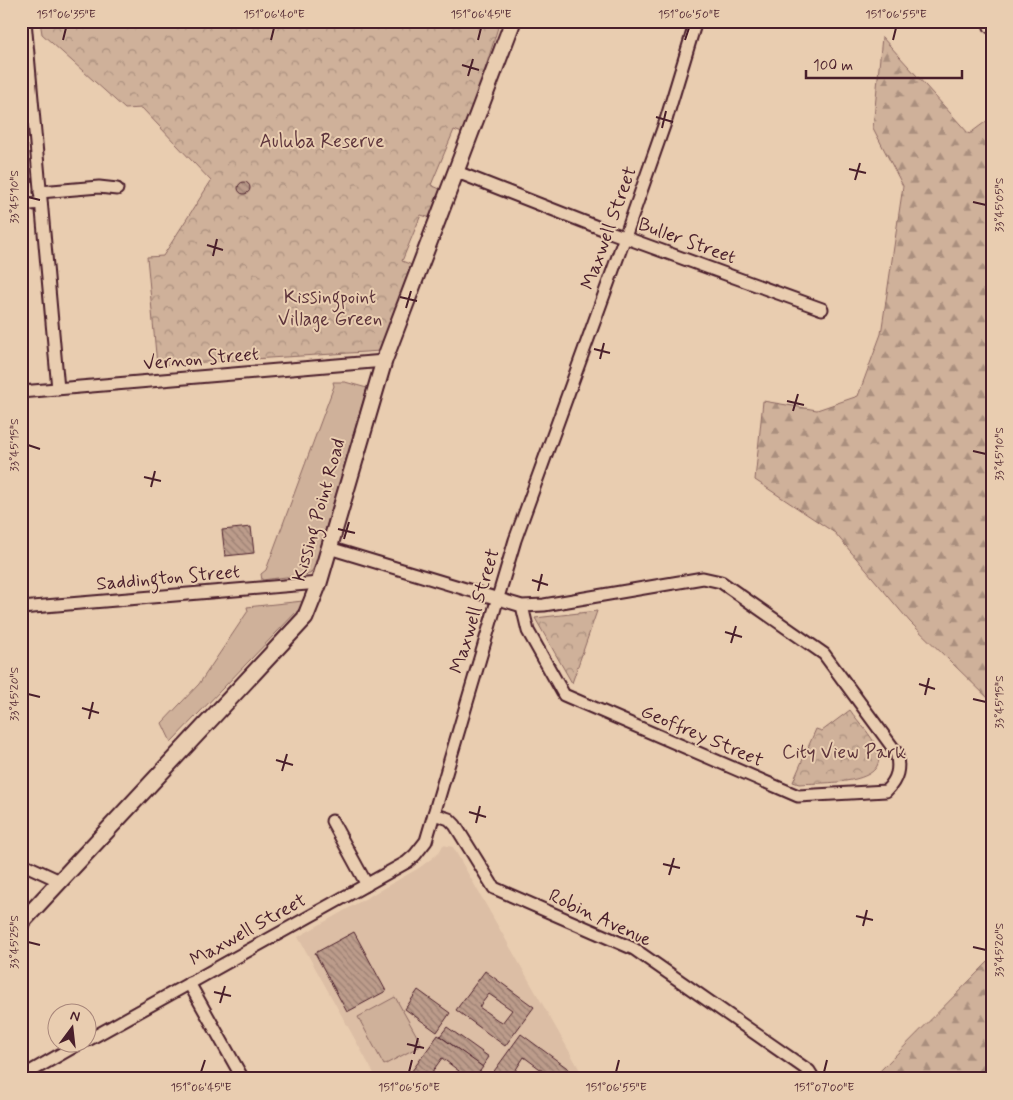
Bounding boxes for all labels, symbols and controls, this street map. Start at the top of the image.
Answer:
text: 151°06'35"E [36,7,96,23]
text: 151°06'40"E [243,7,305,23]
text: 151°06'45"E [450,7,512,23]
text: 151°06'50"E [658,7,720,23]
text: 151°06'55"E [865,7,927,23]
scale bar [806,48,962,80]
text: 100 m [813,56,853,76]
park label: Auluba Reserve [260,129,384,154]
street label: Maxwell Street [575,163,643,293]
text: 33°45'10"S [7,170,23,224]
text: 33°45'05"S [992,177,1008,232]
street label: Buller Street [635,212,739,270]
park label: Kissingpoint Village Green [278,285,382,333]
street label: Vernon Street [142,341,260,377]
text: 33°45'15"S [7,418,23,472]
text: 33°45'10"S [992,427,1008,481]
street label: Kissing Point Road [287,436,354,585]
street label: Maxwell Street [444,545,506,677]
street label: Saddington Street [95,559,241,600]
text: 33°45'20"S [7,667,23,721]
text: 33°45'15"S [992,675,1008,729]
street label: Geoffrey Street [637,699,767,773]
park label: City View Park [782,740,906,765]
street label: Robin Avenue [545,883,656,953]
street label: Maxwell Street [185,888,311,972]
text: 33°45'25"S [7,915,23,969]
text: 33°45'20"S [992,923,1008,977]
north arrow [48,1002,98,1052]
text: N [68,1007,82,1026]
text: 151°06'45"E [170,1080,232,1096]
text: 151°06'50"E [378,1080,440,1096]
text: 151°06'55"E [585,1080,647,1096]
text: 151°07'00"E [794,1080,854,1096]

